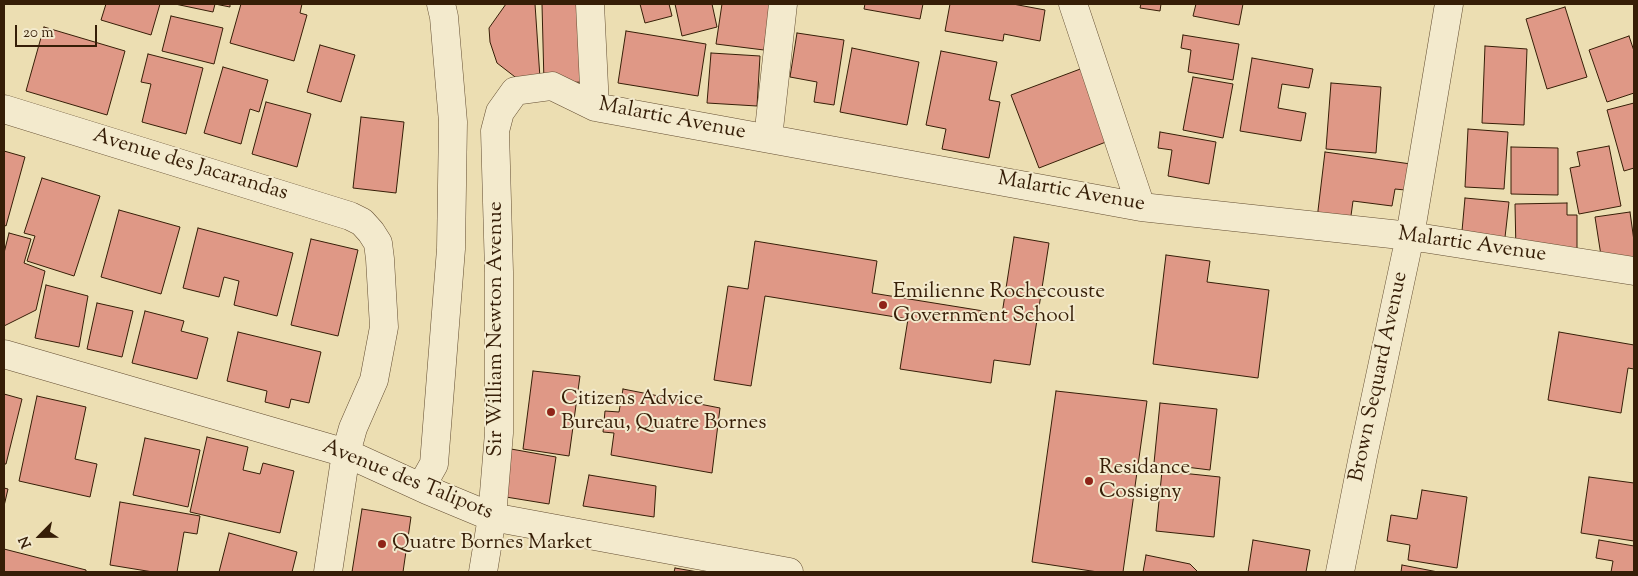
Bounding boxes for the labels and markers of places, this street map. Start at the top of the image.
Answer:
place label: Emilienne Rochecouste Government School [893,280,1105,330]
marker: Emilienne Rochecouste Government School [877,299,889,311]
place label: Citizens Advice Bureau, Quatre Bornes [561,387,767,437]
marker: Citizens Advice Bureau, Quatre Bornes [545,406,557,418]
place label: Residance Cossigny [1099,456,1190,506]
marker: Residance Cossigny [1083,475,1095,487]
place label: Quatre Bornes Market [392,531,592,557]
marker: Quatre Bornes Market [376,538,388,550]

